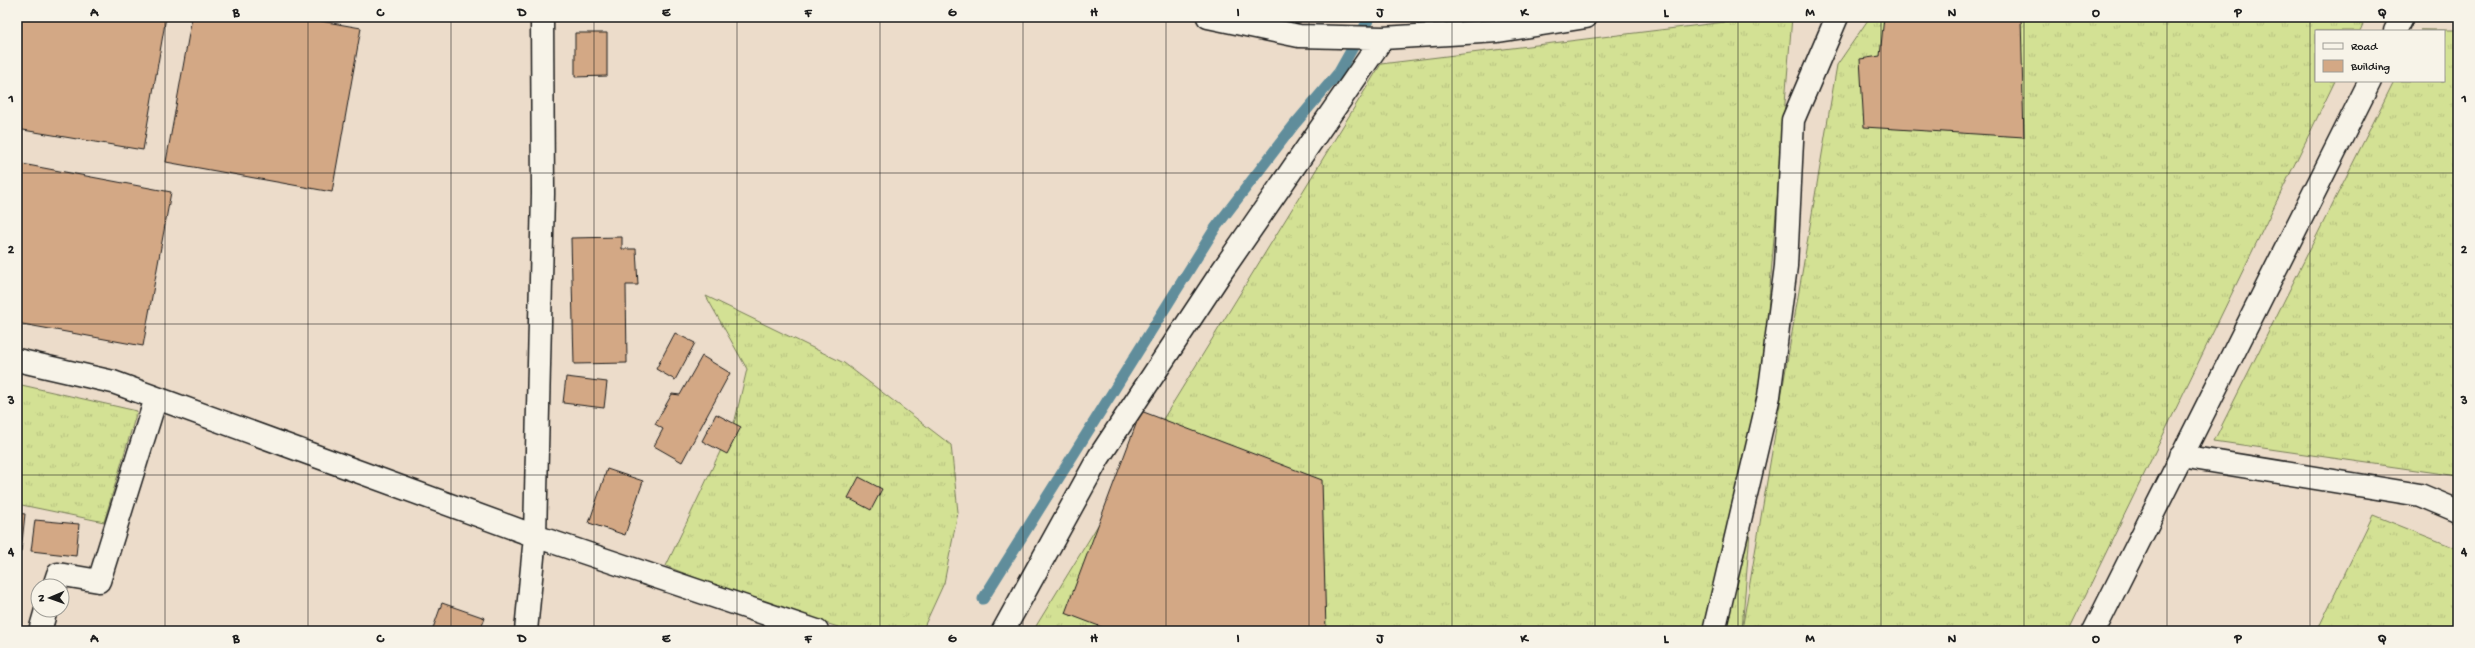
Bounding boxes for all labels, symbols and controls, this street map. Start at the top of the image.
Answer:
text: A [89,6,99,21]
text: B [232,6,241,21]
text: C [375,6,385,21]
text: D [517,6,527,21]
text: E [662,6,671,21]
text: F [804,6,813,21]
text: G [948,6,957,21]
text: H [1090,6,1098,21]
text: I [1236,6,1240,21]
text: J [1376,6,1385,21]
text: K [1519,6,1529,21]
text: L [1664,6,1670,21]
text: M [1805,6,1815,21]
text: N [1948,6,1957,21]
text: O [2092,6,2100,21]
text: P [2233,6,2242,21]
text: Q [2378,6,2387,21]
legend [2315,30,2445,82]
text: Road [2351,41,2378,55]
text: Building [2350,61,2390,75]
text: 1 [7,92,14,107]
text: 1 [2460,92,2467,107]
text: 2 [8,243,15,258]
text: 2 [2461,243,2468,258]
text: 3 [7,394,15,409]
text: 3 [2460,394,2468,409]
text: 4 [7,545,15,560]
text: 4 [2460,545,2468,560]
north arrow [30,578,70,618]
text: N [36,594,48,602]
text: A [89,632,99,647]
text: B [232,632,241,647]
text: C [375,632,385,647]
text: D [517,632,527,647]
text: E [662,632,671,647]
text: F [804,632,813,647]
text: G [948,632,957,647]
text: H [1090,632,1098,647]
text: I [1236,632,1240,647]
text: J [1376,632,1385,647]
text: K [1519,632,1529,647]
text: L [1664,632,1670,647]
text: M [1805,632,1815,647]
text: N [1948,632,1957,647]
text: O [2092,632,2100,647]
text: P [2233,632,2242,647]
text: Q [2378,632,2387,647]

